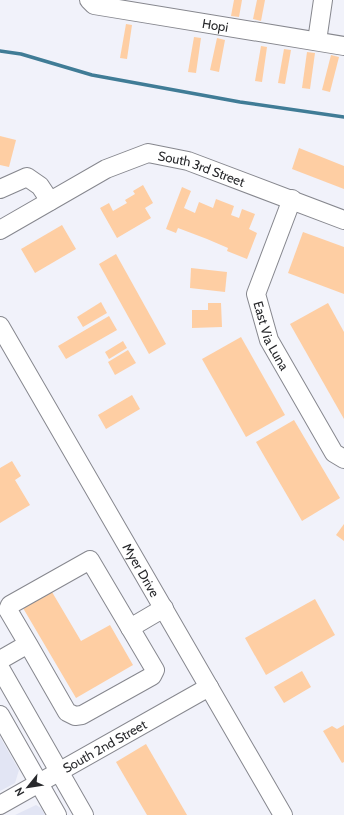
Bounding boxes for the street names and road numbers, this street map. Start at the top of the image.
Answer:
street label: Hopi [201,15,230,35]
street label: South 3rd Street [157,147,248,190]
street label: East Via Luna [250,299,293,374]
street label: Myer Drive [119,540,163,600]
street label: South 2nd Street [60,716,150,776]

